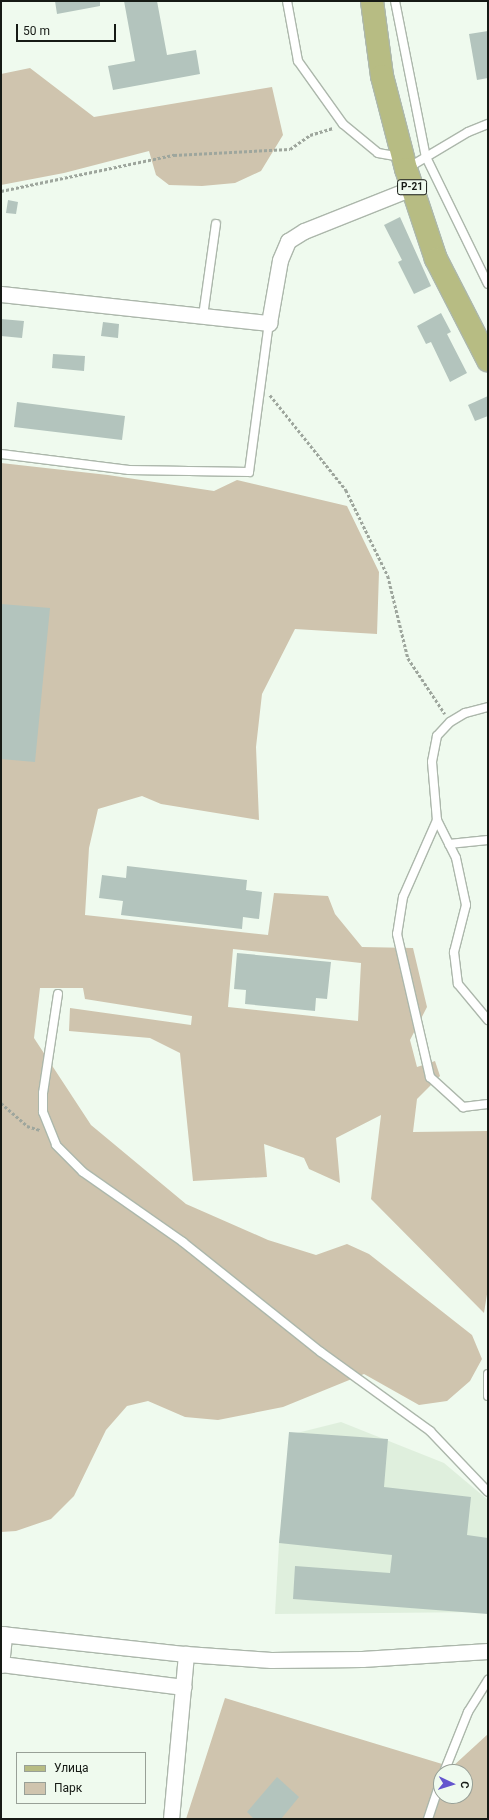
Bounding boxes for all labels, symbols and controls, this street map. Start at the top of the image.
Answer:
scale bar [18,16,118,42]
text: 50 m [23,24,50,38]
road number: Р-21 [397,179,427,195]
legend [16,1752,146,1804]
text: Улица [54,1761,89,1775]
north arrow [433,1764,473,1804]
text: Парк [54,1781,82,1795]
text: С [458,1781,471,1789]

